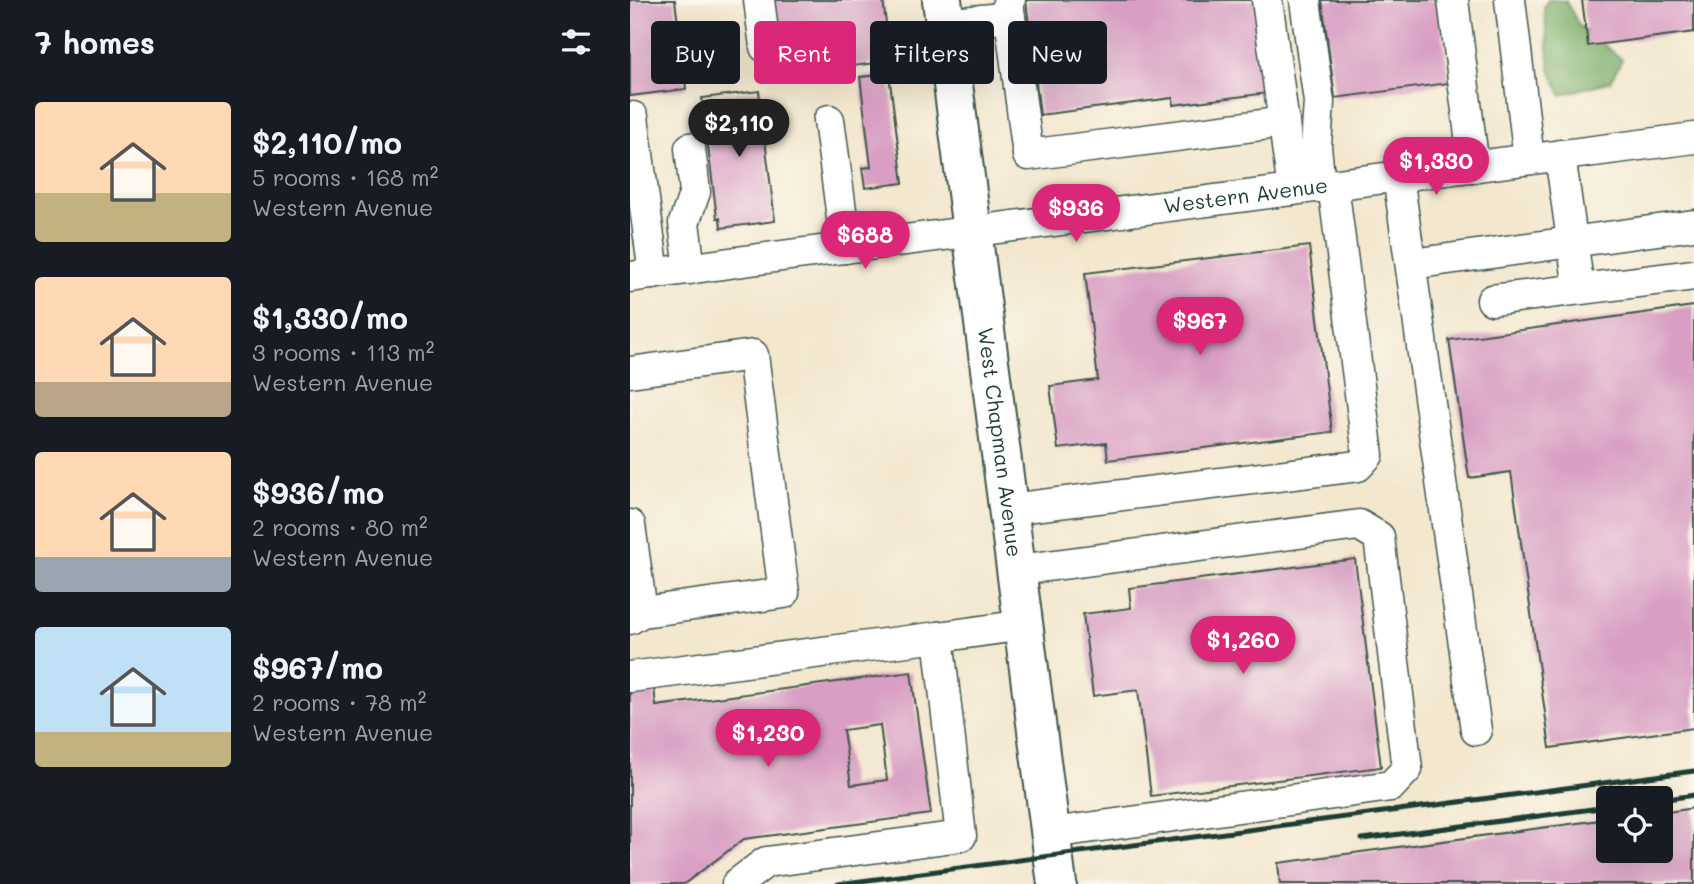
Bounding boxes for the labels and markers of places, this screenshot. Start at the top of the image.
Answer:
pin: $2,110 [682,100,796,159]
pin: $1,330 [1379,138,1493,197]
pin: $936 [1035,184,1117,244]
pin: $688 [824,212,906,271]
pin: $967 [1159,298,1241,357]
pin: $1,260 [1186,616,1300,676]
pin: $1,230 [711,710,825,769]

